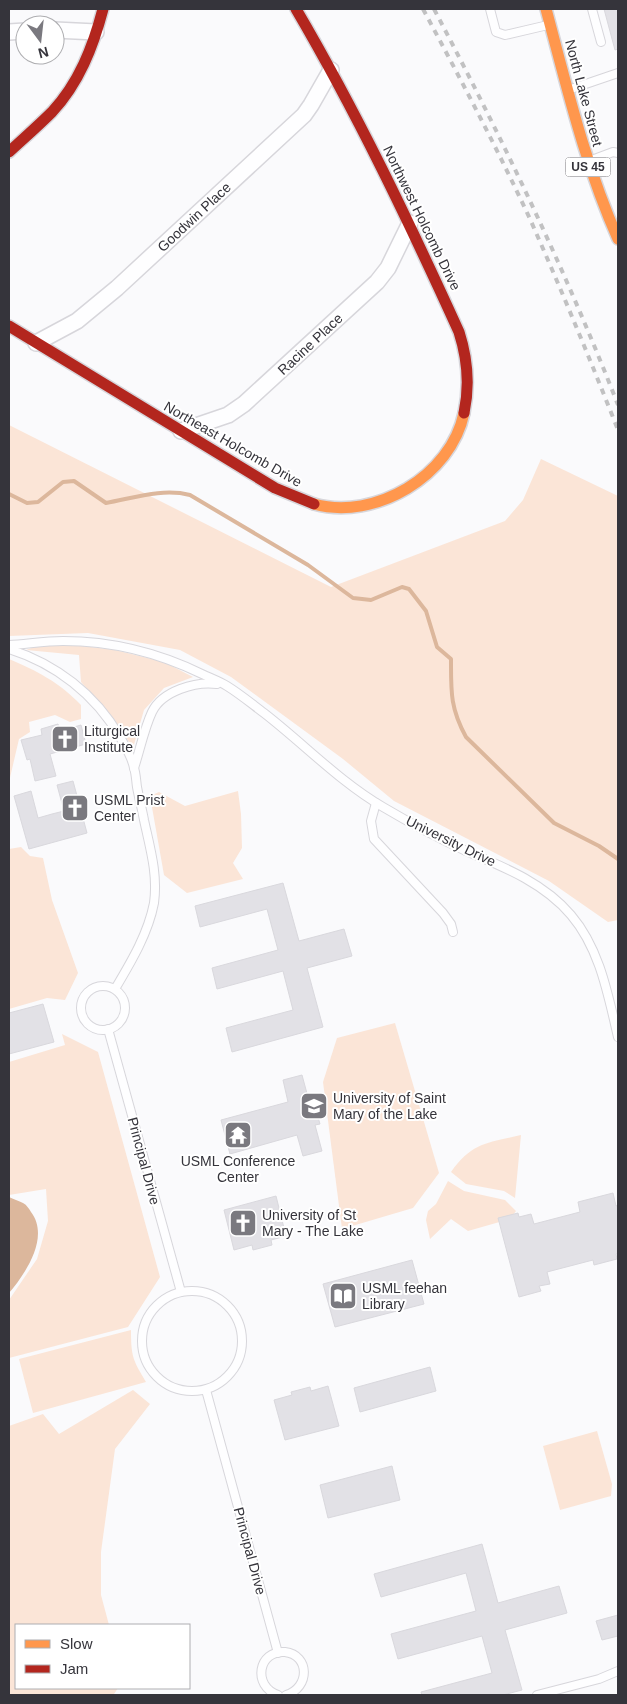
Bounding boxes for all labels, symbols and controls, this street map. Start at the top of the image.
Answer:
north arrow [15,15,65,65]
street label: North Lake Street [562,38,606,148]
text: N [36,44,50,62]
street label: Northwest Holcomb Drive [380,143,464,293]
road number: US 45 [566,158,610,176]
street label: Goodwin Place [154,179,234,255]
street label: Racine Place [274,310,346,378]
street label: Northeast Holcomb Drive [161,398,305,490]
place label: Liturgical Institute [84,723,140,755]
church icon: Liturgical Institute [50,724,80,754]
place label: USML Prist Center [94,792,164,824]
church icon: USML Prist Center [60,793,90,823]
street label: University Drive [403,812,499,870]
place label: University of Saint Mary of the Lake [333,1090,446,1122]
school or university icon: University of Saint Mary of the Lake [299,1091,329,1121]
street label: Principal Drive [125,1115,163,1207]
temple icon: USML Conference Center [223,1120,253,1150]
place label: USML Conference Center [181,1153,296,1185]
place label: University of St Mary - The Lake [262,1207,364,1239]
church icon: University of St Mary - The Lake [228,1208,258,1238]
place label: USML feehan Library [362,1280,447,1312]
library icon: USML feehan Library [328,1281,358,1311]
street label: Principal Drive [231,1505,269,1597]
legend [15,1624,190,1689]
text: Slow [60,1635,93,1652]
text: Jam [60,1660,88,1677]

